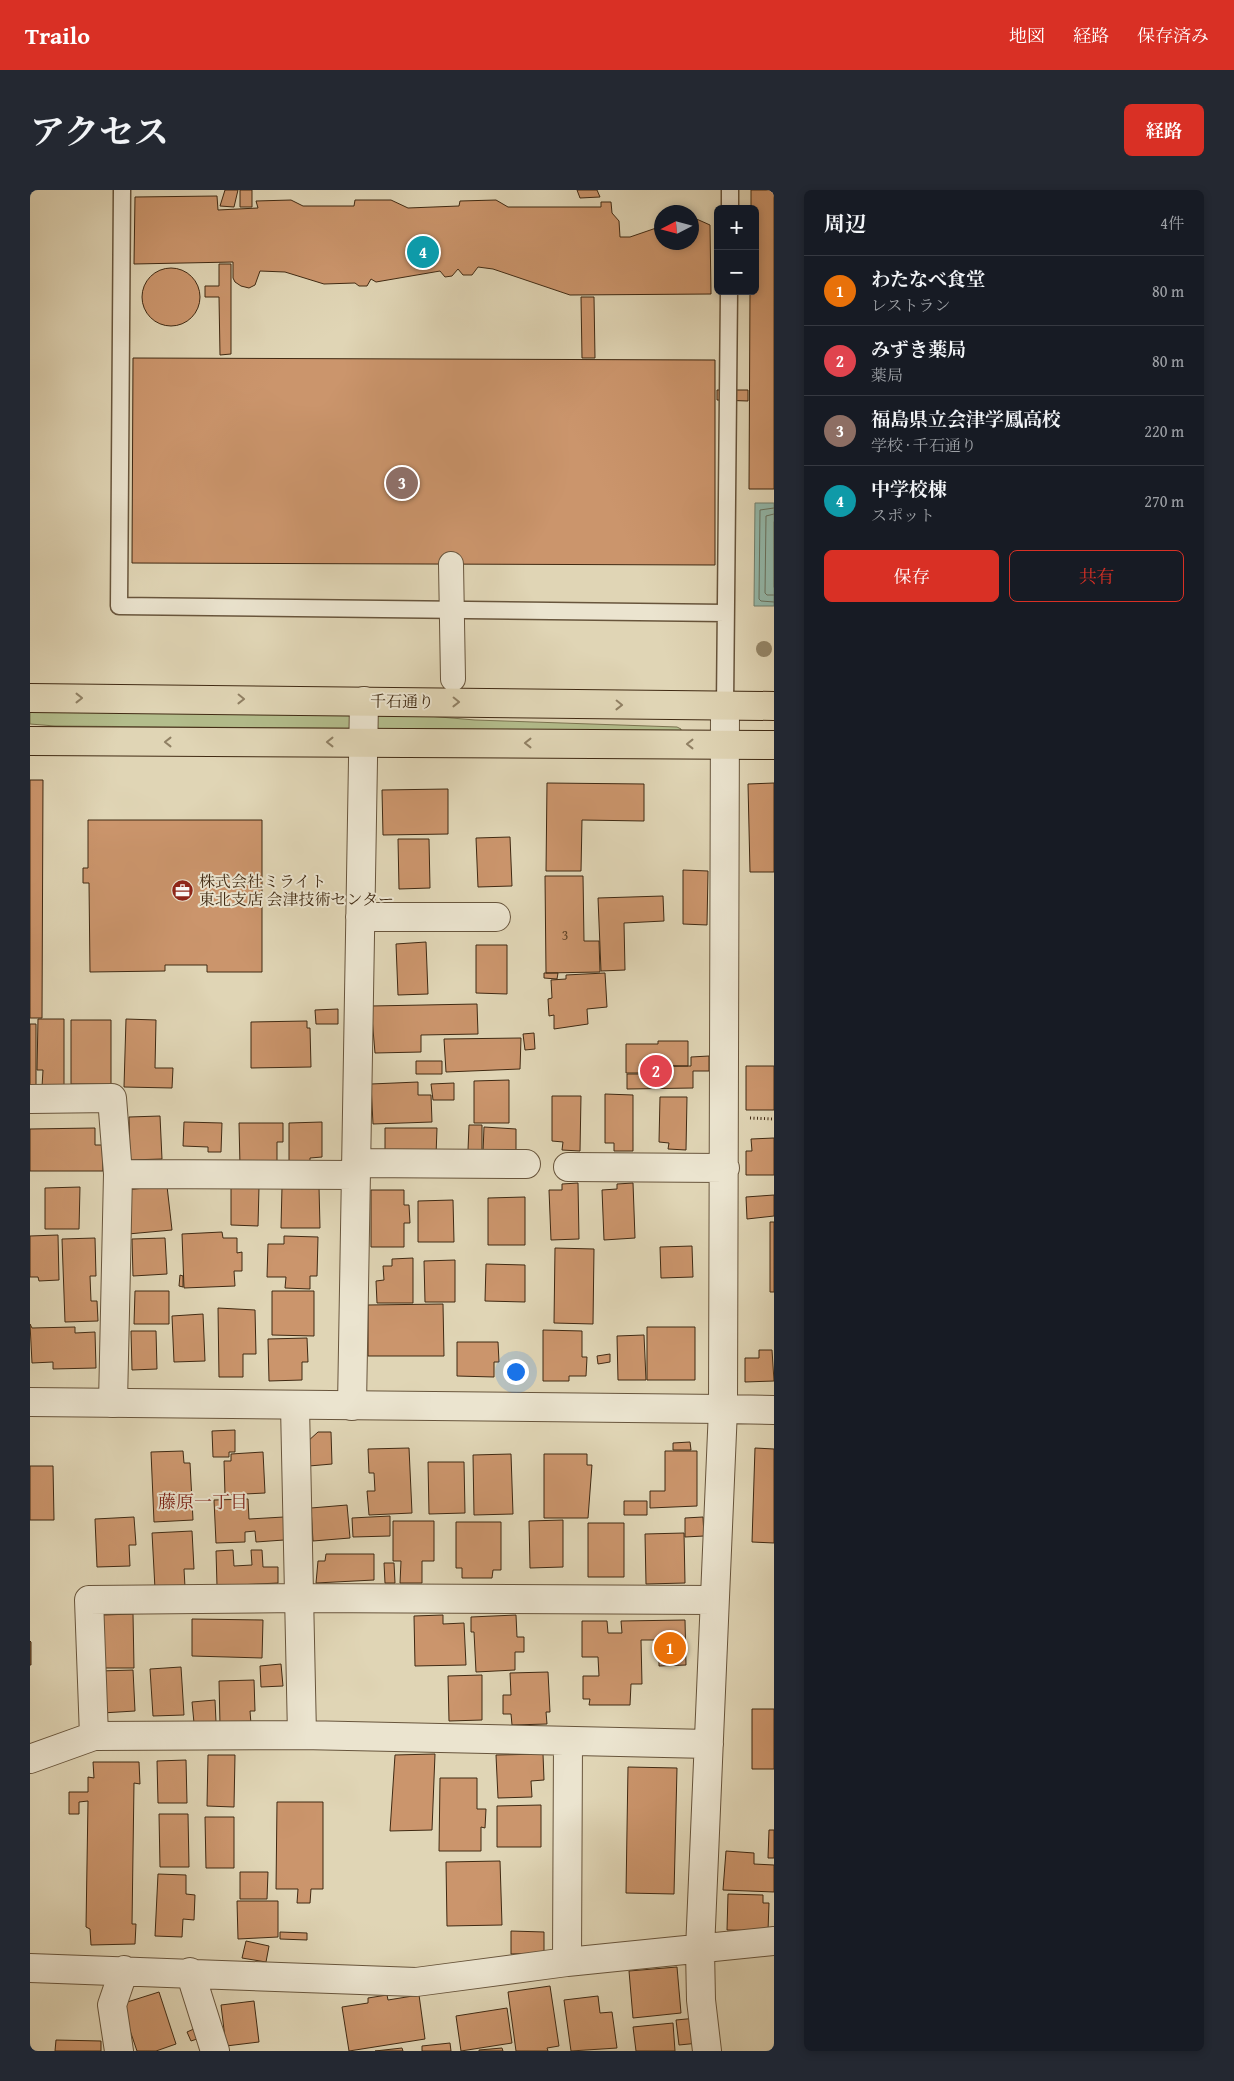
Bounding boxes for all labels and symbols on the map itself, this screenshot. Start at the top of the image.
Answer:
north arrow [654,205,699,250]
pin: 4 [407,233,439,271]
pin: 3 [386,464,418,502]
street label: 千石通り [370,688,434,714]
one-way arrow [75,692,83,703]
one-way arrow [238,694,245,704]
one-way arrow [452,697,460,707]
one-way arrow [615,699,623,710]
one-way arrow [164,737,172,747]
one-way arrow [326,737,334,748]
one-way arrow [524,738,532,748]
one-way arrow [686,739,694,749]
place label: 株式会社ミライト 東北支店 会津技術センター [199,869,394,911]
office icon: 株式会社ミライト 東北支店 会津技術センター [171,878,195,902]
house number: 3 [562,925,568,945]
pin: 2 [640,1052,672,1090]
your location [503,1359,529,1385]
district label: 藤原一丁目 [158,1488,248,1515]
pin: 1 [654,1629,686,1667]

